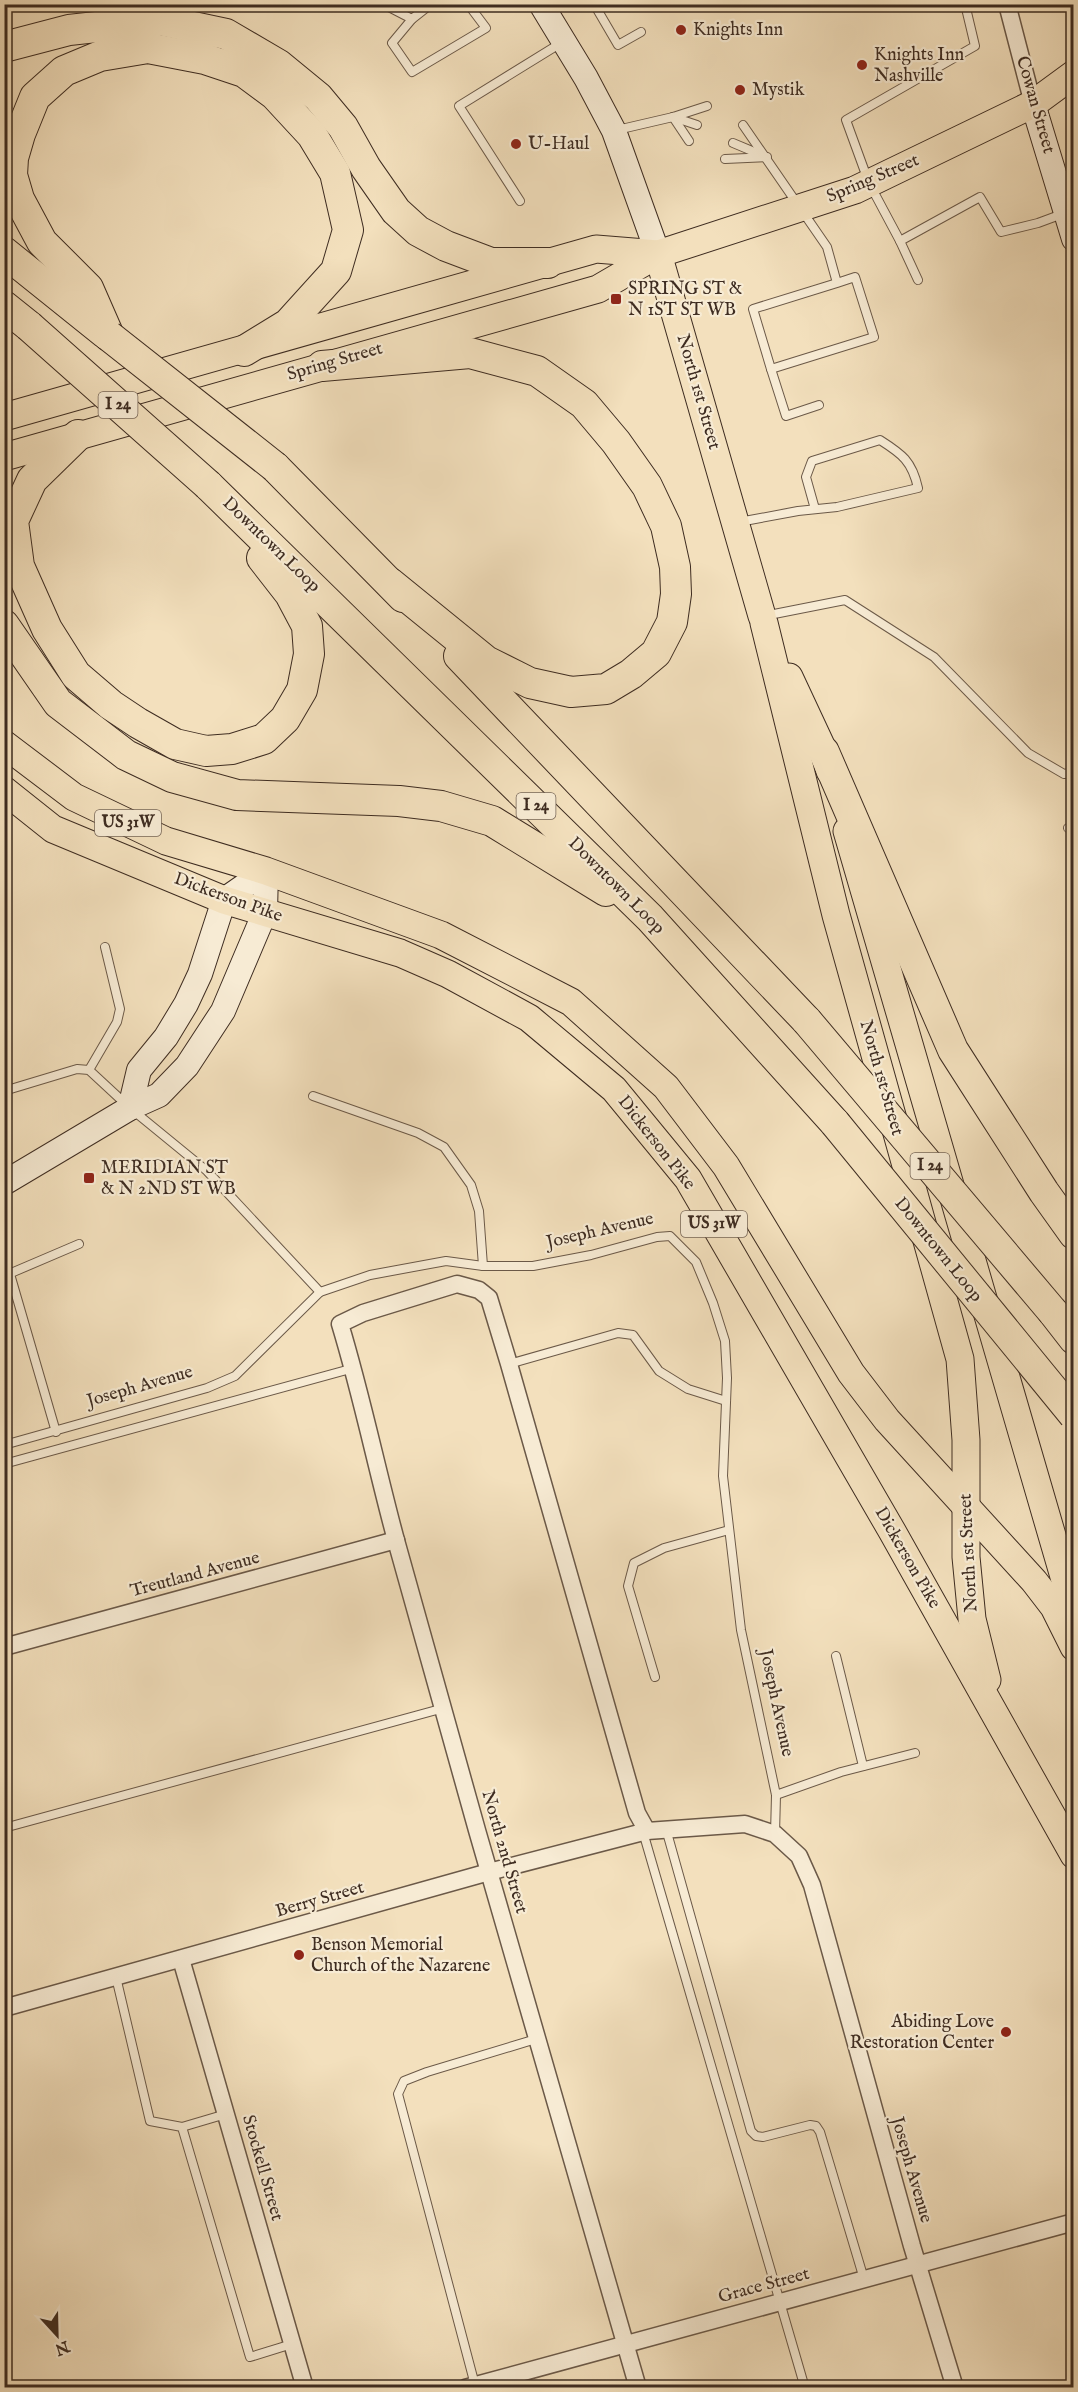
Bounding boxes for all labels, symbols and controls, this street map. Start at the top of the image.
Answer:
place label: Knights Inn [693,19,783,42]
marker: Knights Inn [674,23,688,37]
place label: Knights Inn Nashville [874,44,964,88]
street label: Cowan Street [1010,54,1060,156]
marker: Knights Inn Nashville [855,58,869,72]
place label: Mystik [752,79,805,102]
marker: Mystik [733,83,747,97]
place label: U-Haul [528,133,589,156]
marker: U-Haul [509,137,523,151]
street label: Spring Street [823,149,923,209]
place label: SPRING ST & N 1ST ST WB [628,278,742,322]
marker: SPRING ST & N 1ST ST WB [609,292,623,306]
street label: North 1st Street [671,332,725,452]
street label: Spring Street [285,337,385,387]
road number: I 24 [98,392,138,418]
street label: Downtown Loop [217,492,325,598]
road number: I 24 [516,793,556,819]
road number: US 31W [95,810,161,836]
street label: Downtown Loop [562,832,670,940]
street label: Dickerson Pike [171,868,285,928]
street label: North 1st Street [854,1018,908,1138]
street label: Dickerson Pike [612,1091,700,1195]
road number: I 24 [910,1153,950,1179]
place label: MERIDIAN ST & N 2ND ST WB [101,1157,236,1201]
marker: MERIDIAN ST & N 2ND ST WB [82,1171,96,1185]
street label: Downtown Loop [889,1193,987,1307]
street label: Joseph Avenue [542,1207,656,1255]
road number: US 31W [681,1211,747,1237]
street label: Joseph Avenue [82,1361,196,1414]
street label: North 1st Street [954,1493,984,1613]
street label: Dickerson Pike [869,1503,945,1613]
street label: Treutland Avenue [128,1547,262,1603]
street label: Joseph Avenue [753,1645,799,1759]
street label: North 2nd Street [475,1788,533,1916]
street label: Berry Street [273,1876,367,1924]
place label: Benson Memorial Church of the Nazarene [311,1934,490,1978]
marker: Benson Memorial Church of the Nazarene [292,1948,306,1962]
place label: Abiding Love Restoration Center [850,2011,994,2055]
marker: Abiding Love Restoration Center [999,2025,1013,2039]
street label: Stockell Street [236,2112,288,2224]
street label: Joseph Avenue [884,2112,937,2226]
street label: Grace Street [716,2263,812,2309]
north arrow [27,2305,87,2365]
text: N [52,2335,73,2359]

